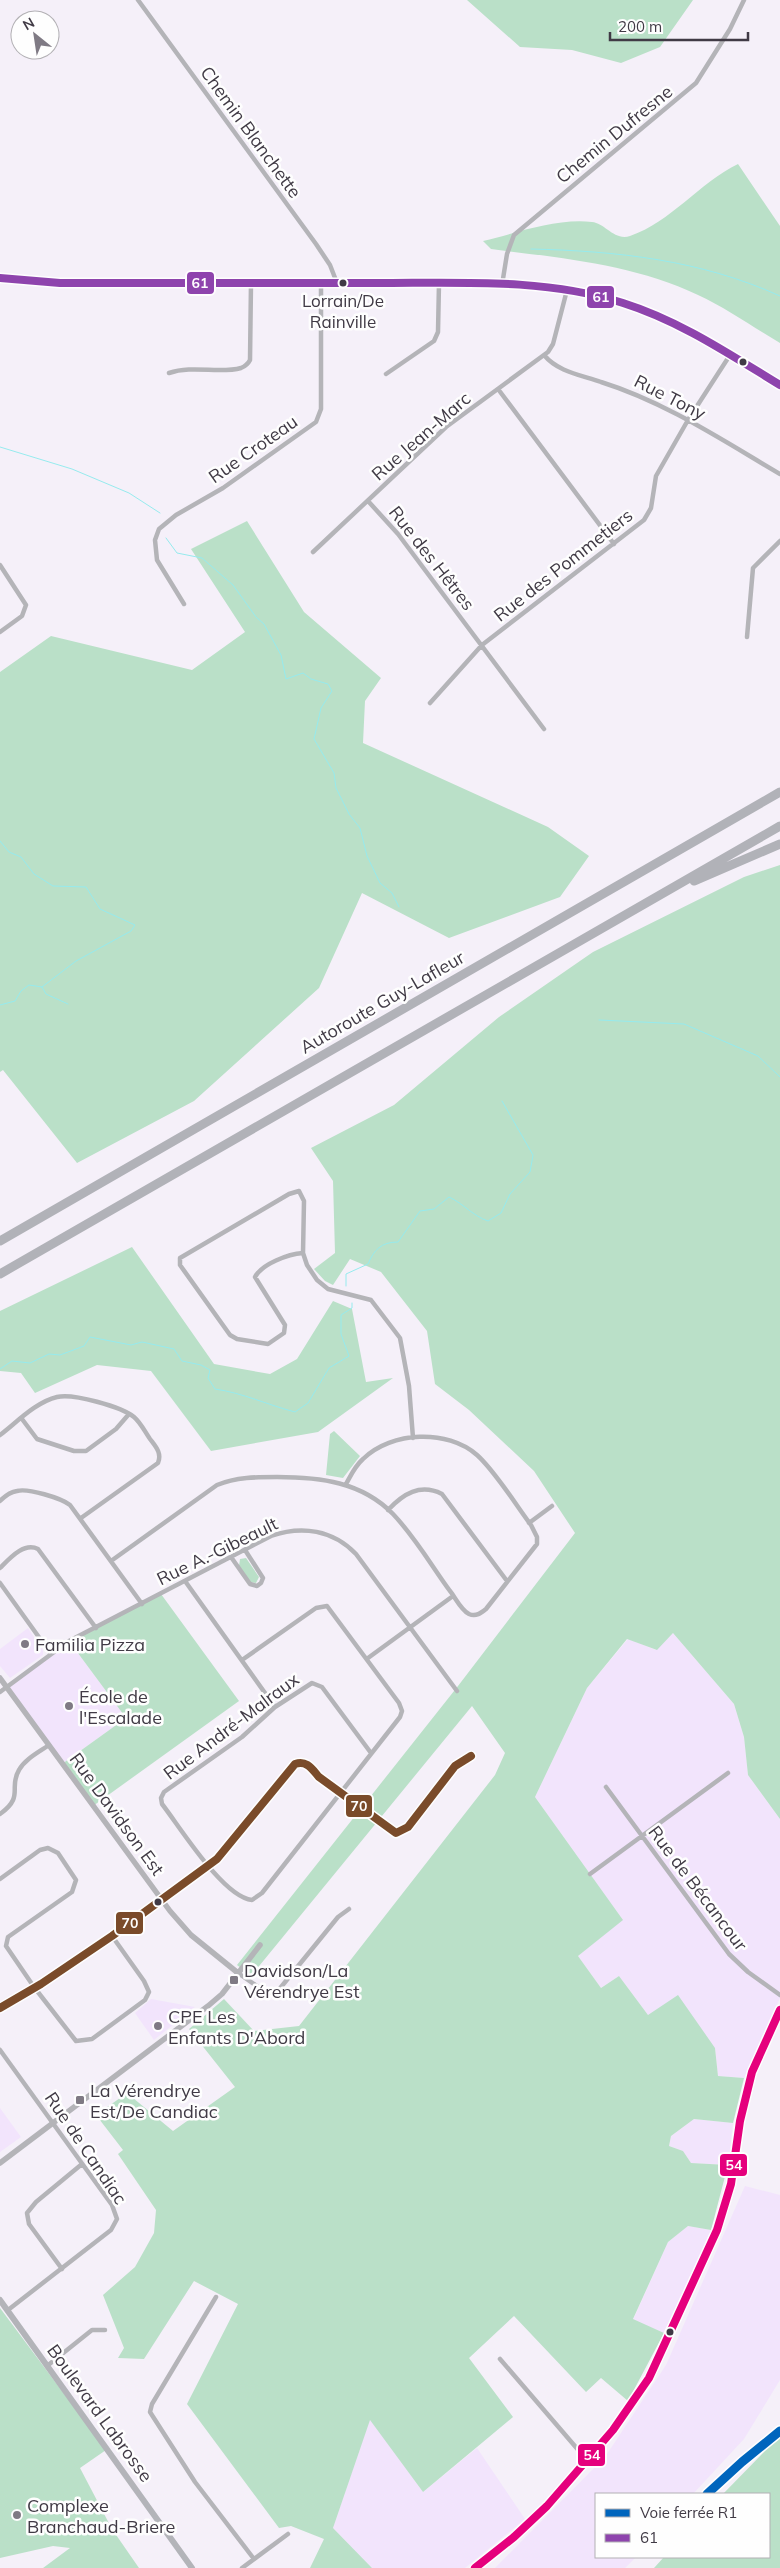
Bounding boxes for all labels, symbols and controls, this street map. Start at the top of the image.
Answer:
north arrow [10,10,60,60]
scale bar [610,10,748,42]
text: N [19,13,38,34]
text: 200 m [618,17,662,36]
street label: Chemin Blanchette [196,62,306,202]
street label: Chemin Dufresne [551,80,677,188]
line badge: 61 [186,271,215,295]
text: 61 [192,274,208,292]
marker: Lorrain/De Rainville [338,278,348,288]
line badge: 61 [586,285,615,309]
text: 61 [593,288,609,306]
place label: Lorrain/De Rainville [302,290,384,332]
unlabelled marker [738,357,748,367]
street label: Rue Tony [630,369,710,425]
street label: Rue Jean-Marc [367,387,475,485]
street label: Rue Croteau [204,410,302,488]
street label: Rue des Hêtres [384,501,480,615]
street label: Rue des Pommetiers [489,503,637,626]
street label: Autoroute Guy-Lafleur [296,945,469,1058]
street label: Rue A.-Gibeault [153,1512,281,1590]
place label: Familia Pizza [35,1633,145,1656]
marker: Familia Pizza [19,1638,31,1650]
street label: Rue André-Malraux [159,1667,304,1784]
place label: École de l'Escalade [79,1685,162,1729]
marker: École de l'Escalade [63,1700,75,1712]
street label: Rue Davidson Est [65,1748,169,1880]
line badge: 70 [345,1794,373,1818]
text: 70 [351,1797,367,1815]
street label: Rue de Bécancour [643,1821,753,1955]
unlabelled marker [153,1897,163,1907]
line badge: 70 [115,1911,144,1935]
text: 70 [122,1914,138,1932]
place label: Davidson/La Vérendrye Est [244,1959,359,2003]
marker: Davidson/La Vérendrye Est [228,1974,240,1986]
place label: CPE Les Enfants D'Abord [168,2005,305,2049]
marker: CPE Les Enfants D'Abord [152,2020,164,2032]
place label: La Vérendrye Est/De Candiac [90,2079,218,2123]
street label: Rue de Candiac [40,2087,132,2209]
marker: La Vérendrye Est/De Candiac [74,2094,86,2106]
line badge: 54 [719,2153,748,2177]
text: 54 [726,2156,743,2174]
unlabelled marker [665,2327,675,2337]
street label: Boulevard Labrosse [42,2340,158,2486]
line badge: 54 [577,2443,606,2467]
text: 54 [584,2446,601,2464]
legend [595,2493,770,2558]
place label: Complexe Branchaud-Briere [27,2494,175,2538]
text: Voie ferrée R1 [640,2503,737,2522]
marker: Complexe Branchaud-Briere [11,2509,23,2521]
text: 61 [640,2528,658,2547]

